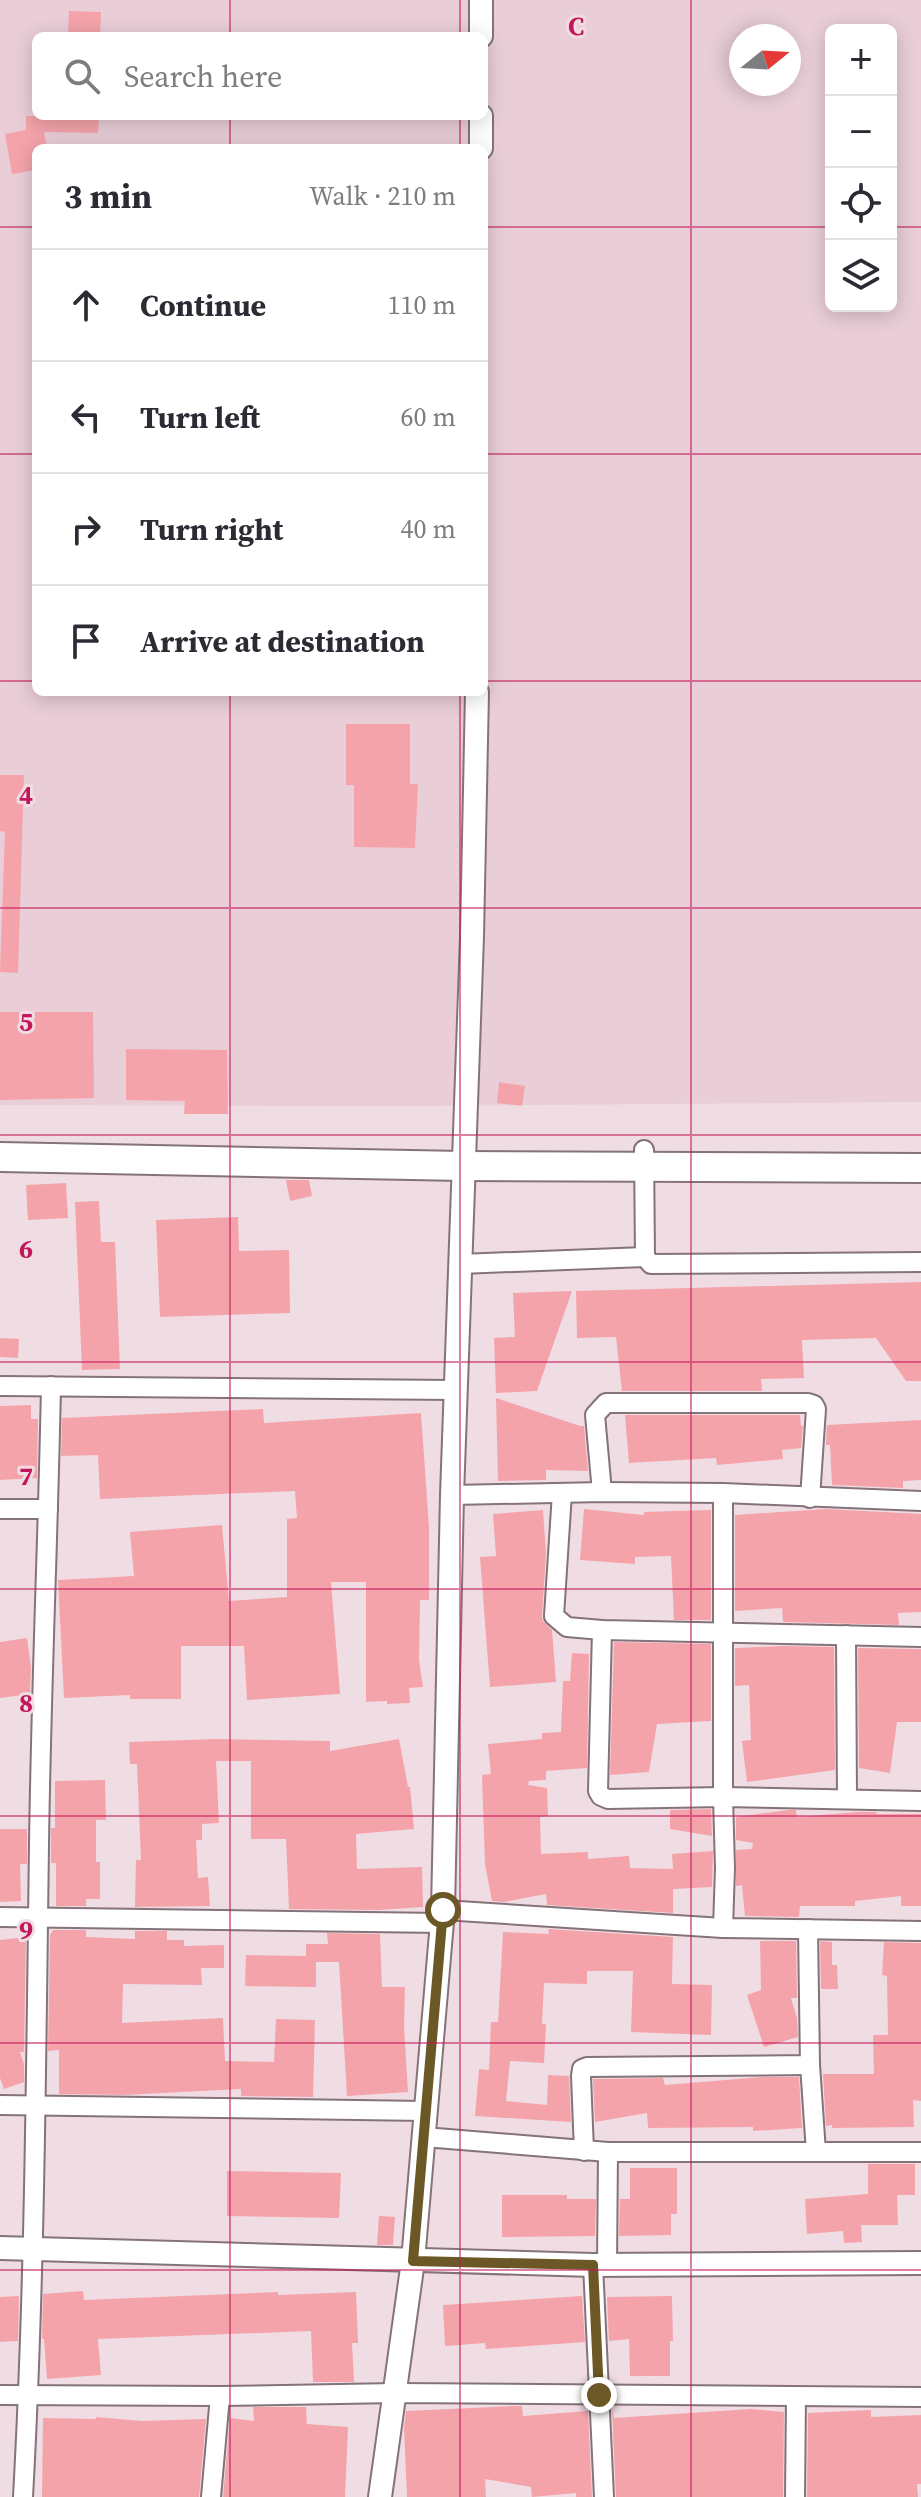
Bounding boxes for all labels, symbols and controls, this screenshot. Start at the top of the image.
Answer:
text: C [568,8,584,44]
north arrow [729,24,801,96]
map controls [825,24,897,312]
button: + [825,24,897,96]
search box [32,32,488,120]
icon: search [60,54,104,98]
text: Search here [124,56,282,97]
button: − [825,96,897,168]
button: locate [825,168,897,240]
text: 3 min [64,173,152,219]
text: Walk · 210 m [309,178,456,214]
button: layers [825,240,897,312]
icon: ahead [64,283,108,327]
text: Continue [140,285,266,326]
text: 110 m [388,287,456,323]
icon: left [64,395,108,439]
text: Turn left [140,397,260,438]
text: 60 m [401,399,456,435]
icon: right [64,507,108,551]
text: Turn right [140,509,283,550]
text: 40 m [401,511,456,547]
icon: arrive [64,619,108,663]
text: Arrive at destination [140,621,425,662]
text: 4 [19,777,33,813]
text: 5 [19,1004,33,1040]
text: 6 [19,1231,33,1267]
text: 7 [19,1458,33,1494]
text: 8 [19,1685,33,1721]
route start [425,1892,461,1928]
text: 9 [19,1912,33,1948]
route end [581,2377,617,2413]

